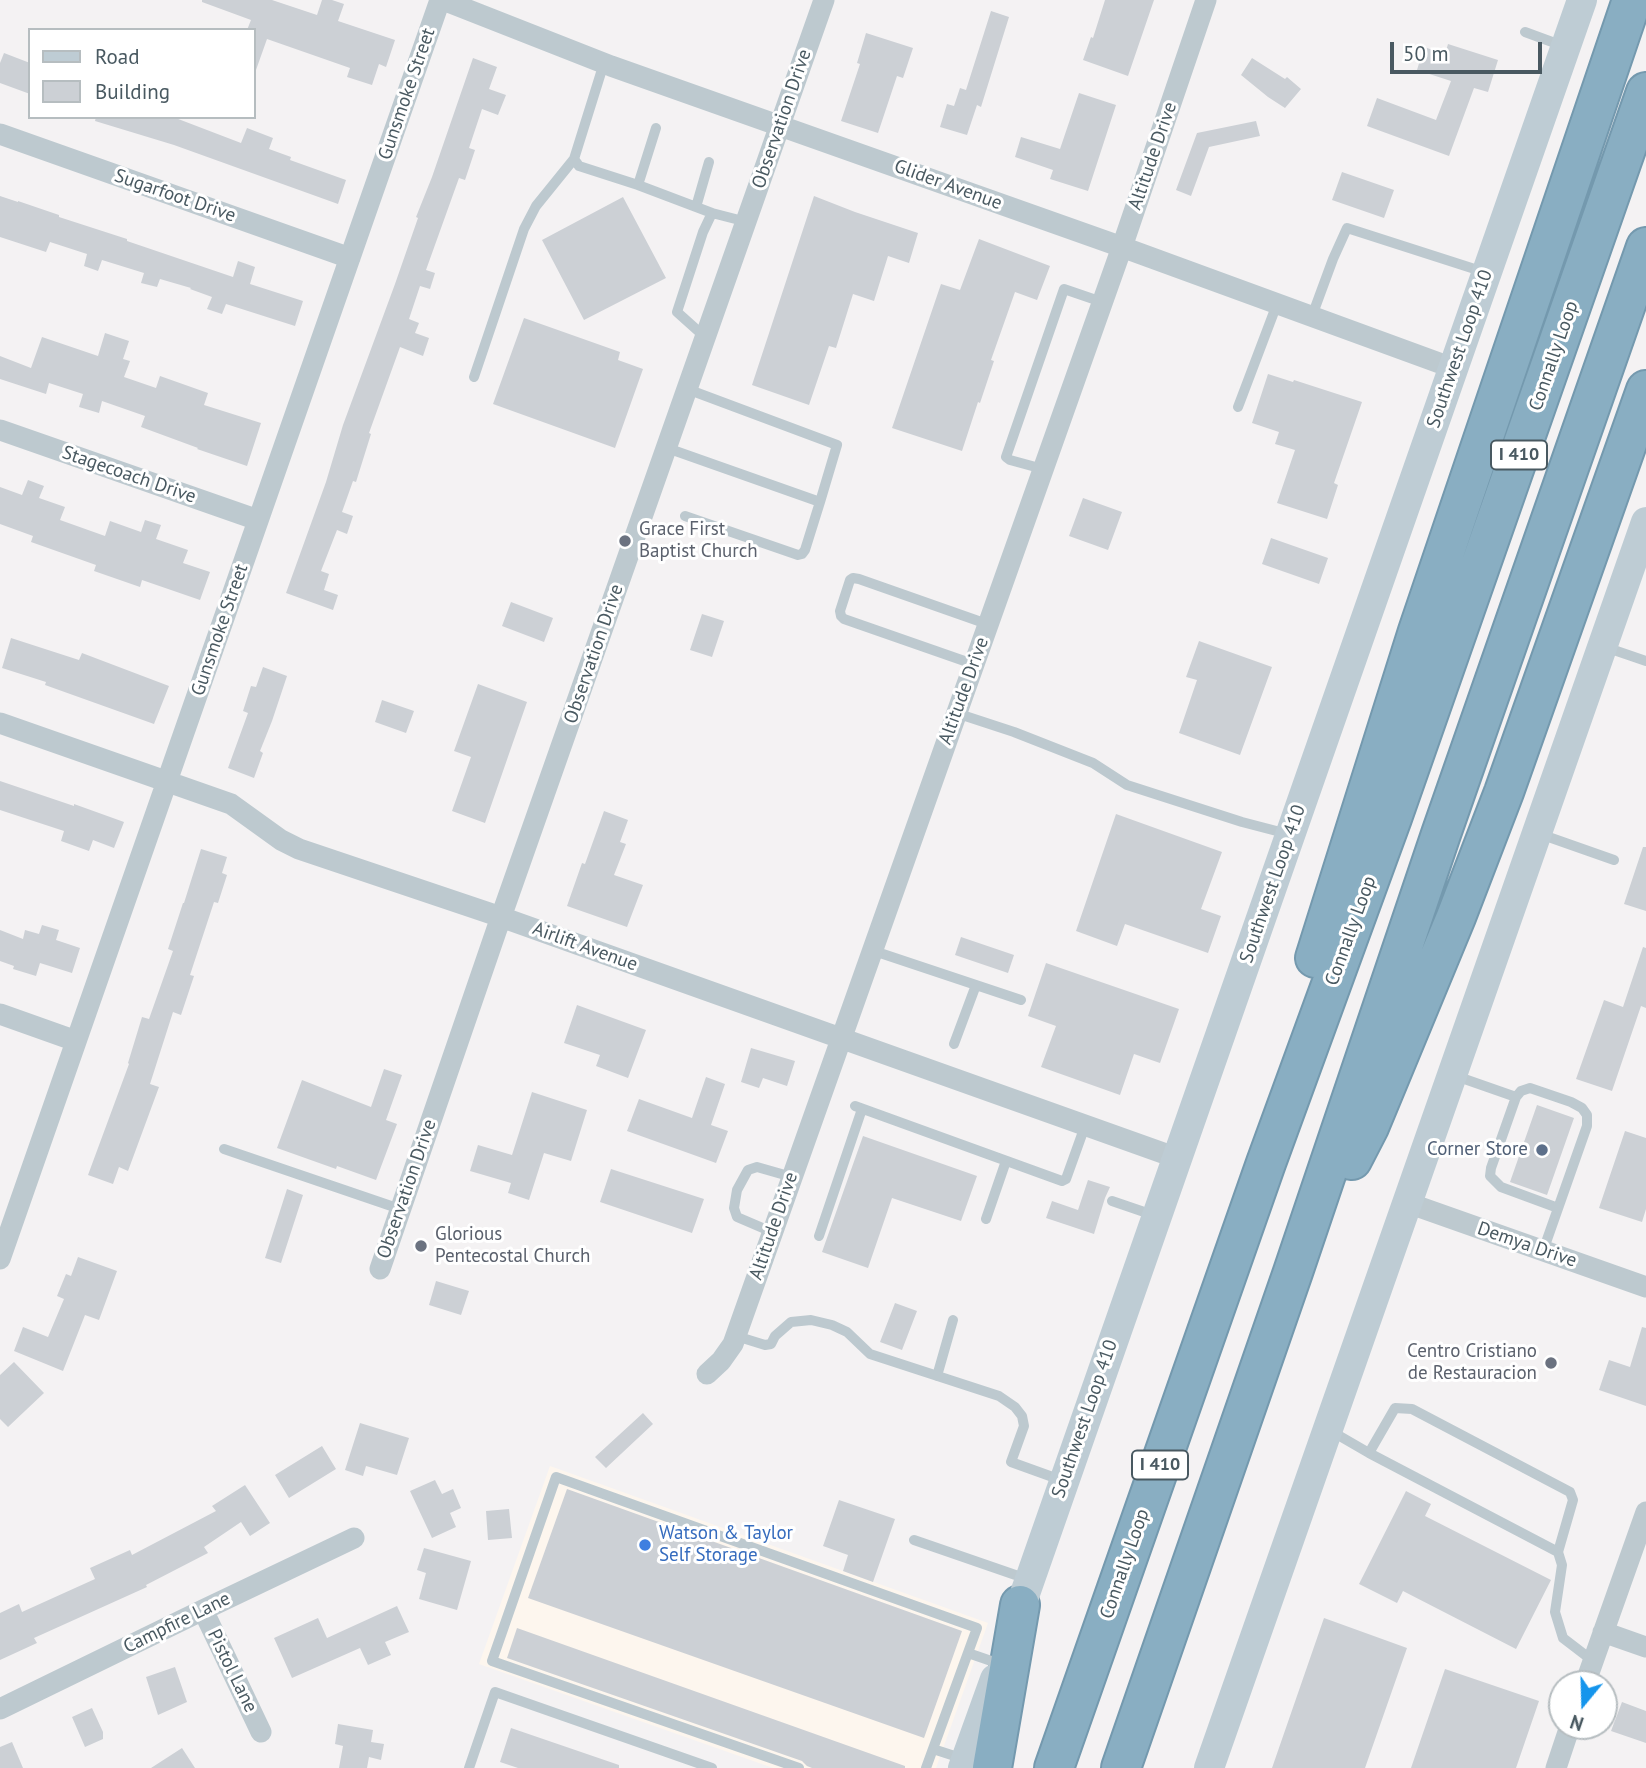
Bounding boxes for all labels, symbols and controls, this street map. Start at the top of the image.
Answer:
street label: Gunsmoke Street [374,25,440,163]
legend [28,28,256,119]
scale bar [1394,28,1546,72]
text: 50 m [1403,40,1449,67]
text: Road [95,43,139,70]
street label: Observation Drive [748,46,816,192]
text: Building [95,78,170,105]
street label: Altitude Drive [1124,99,1182,213]
street label: Glider Avenue [891,155,1005,215]
street label: Sugarfoot Drive [111,165,239,227]
street label: Southwest Loop 410 [1422,267,1498,431]
street label: Connally Loop [1525,298,1583,414]
road number: I 410 [1491,440,1547,470]
street label: Stagecoach Drive [59,441,199,509]
place label: Grace First Baptist Church [639,519,758,563]
marker: Grace First Baptist Church [617,533,633,549]
street label: Gunsmoke Street [187,561,253,699]
street label: Observation Drive [560,581,628,727]
street label: Altitude Drive [934,634,994,748]
street label: Southwest Loop 410 [1235,802,1311,966]
street label: Connally Loop [1321,873,1381,989]
street label: Airlift Avenue [529,917,641,977]
street label: Observation Drive [373,1116,441,1262]
place label: Corner Store [1427,1139,1528,1161]
marker: Corner Store [1534,1142,1550,1158]
street label: Altitude Drive [745,1169,803,1283]
street label: Demya Drive [1474,1217,1580,1273]
place label: Glorious Pentecostal Church [435,1224,590,1268]
marker: Glorious Pentecostal Church [413,1238,429,1254]
street label: Southwest Loop 410 [1047,1337,1123,1501]
place label: Centro Cristiano de Restauracion [1407,1341,1537,1385]
marker: Centro Cristiano de Restauracion [1543,1355,1559,1371]
road number: I 410 [1132,1450,1188,1480]
street label: Connally Loop [1096,1506,1154,1622]
place label: Watson & Taylor Self Storage [659,1523,793,1567]
marker: Watson & Taylor Self Storage [637,1537,653,1553]
street label: Campfire Lane [120,1587,234,1659]
street label: Pistol Lane [202,1626,262,1716]
north arrow [1548,1670,1618,1740]
text: N [1567,1710,1587,1736]

